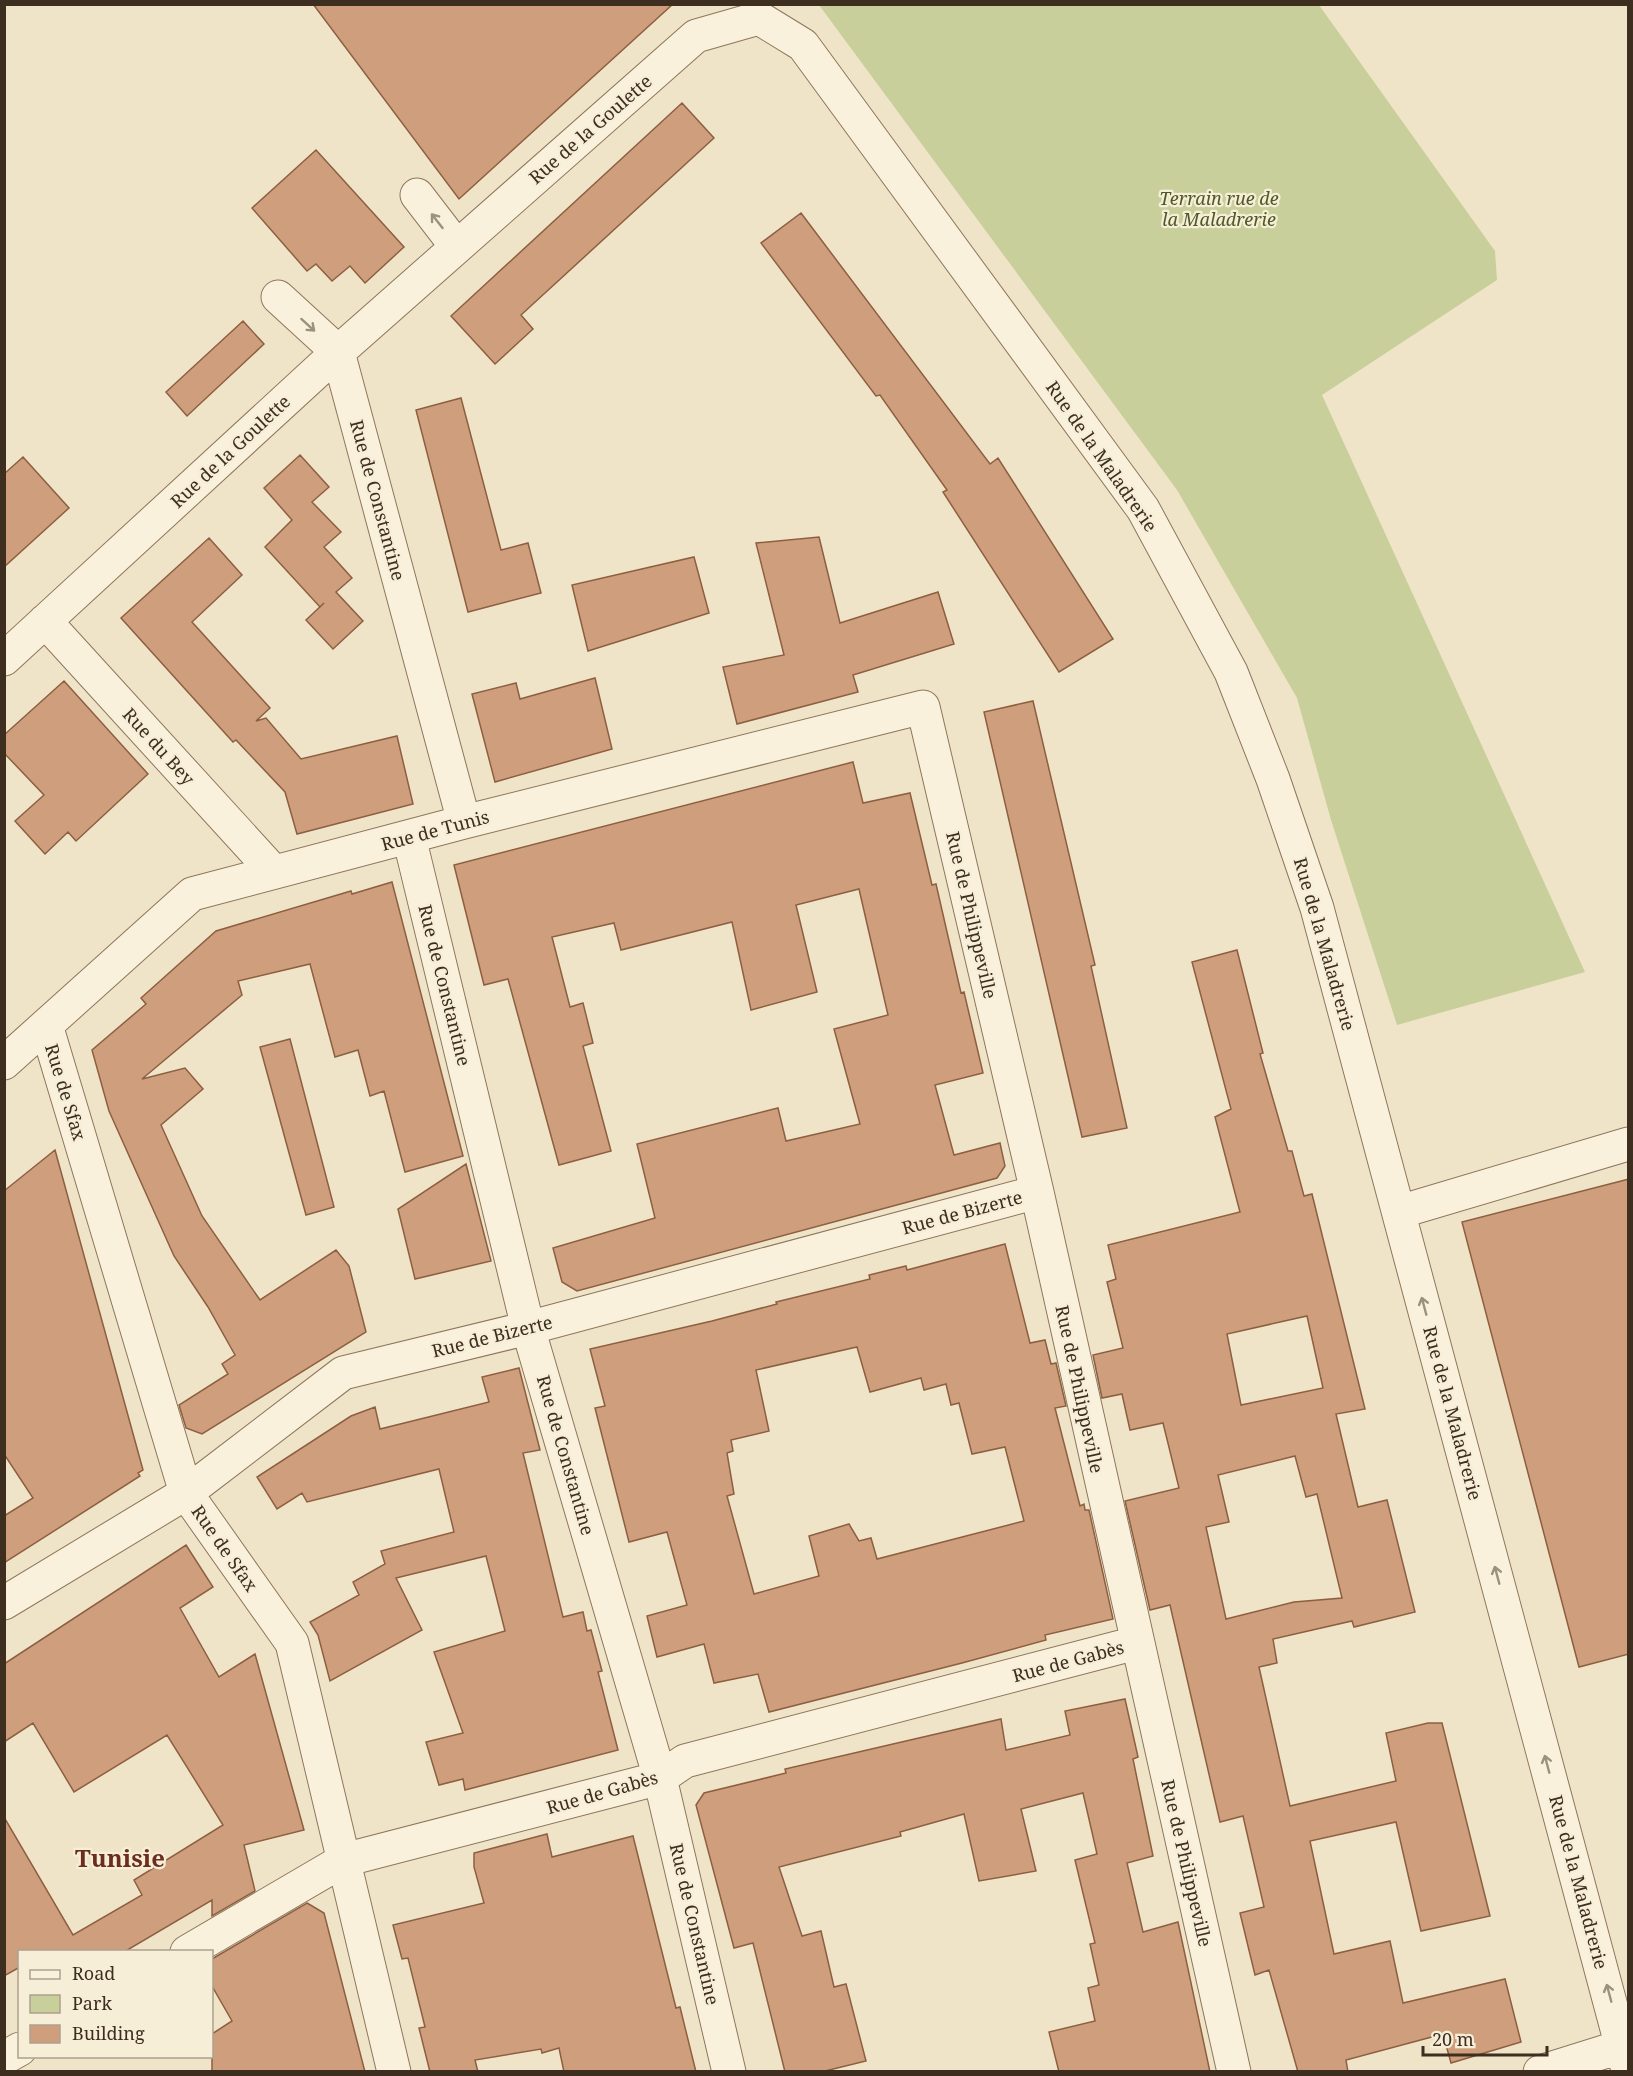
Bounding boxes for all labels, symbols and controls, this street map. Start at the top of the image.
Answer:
street label: Rue de la Goulette [523,69,657,189]
park label: Terrain rue de la Maladrerie [1159,186,1279,231]
one-way arrow [431,213,444,229]
one-way arrow [300,317,315,331]
street label: Rue de la Maladrerie [1041,376,1163,536]
street label: Rue de la Goulette [165,389,295,513]
street label: Rue de Constantine [345,417,411,583]
street label: Rue du Bey [118,702,201,790]
street label: Rue de Tunis [378,804,492,856]
street label: Rue de Philippeville [941,829,1003,1001]
street label: Rue de la Maladrerie [1289,855,1361,1033]
street label: Rue de Constantine [413,902,477,1068]
street label: Rue de Sfax [40,1041,92,1144]
street label: Rue de Bizerte [899,1184,1025,1240]
one-way arrow [1418,1297,1430,1316]
street label: Rue de Philippeville [1050,1303,1110,1475]
street label: Rue de Bizerte [429,1309,555,1363]
street label: Rue de la Maladrerie [1418,1323,1488,1503]
street label: Rue de Constantine [532,1372,600,1538]
street label: Rue de Sfax [187,1500,264,1596]
one-way arrow [1490,1566,1502,1585]
street label: Rue de Gabès [1009,1635,1127,1687]
one-way arrow [1541,1755,1553,1774]
street label: Rue de Gabès [544,1765,660,1819]
street label: Rue de Philippeville [1156,1777,1218,1949]
street label: Rue de la Maladrerie [1544,1792,1614,1972]
district label: Tunisie [75,1841,165,1874]
street label: Rue de Constantine [665,1841,725,2007]
legend [18,1950,213,2058]
text: Road [72,1961,115,1985]
one-way arrow [1602,1984,1614,2003]
text: Park [72,1991,112,2015]
scale bar [1423,2019,1548,2057]
text: Building [72,2021,145,2045]
text: 20 m [1432,2027,1474,2051]

